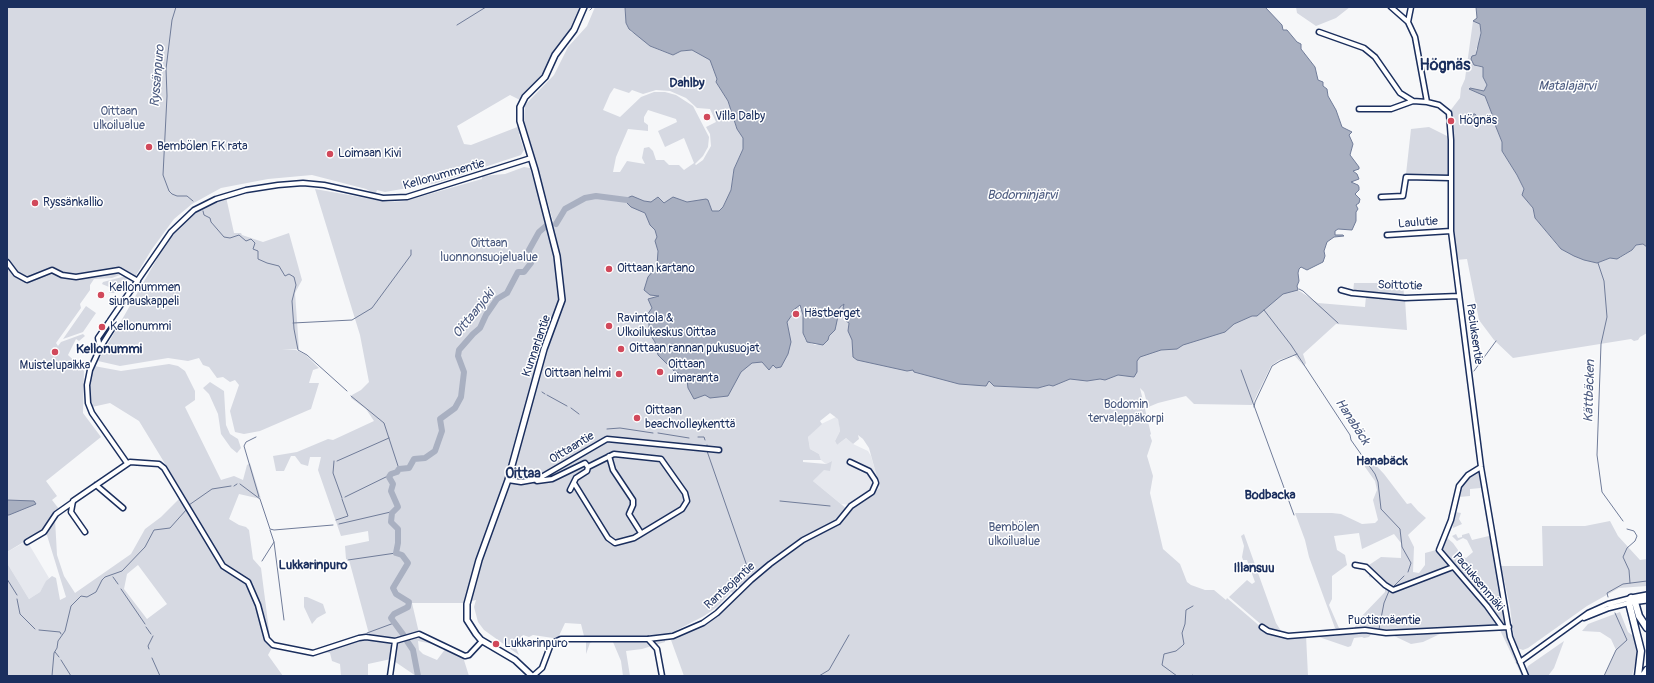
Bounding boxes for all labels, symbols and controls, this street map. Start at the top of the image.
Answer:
water label: Ryssänpuro [148,44,168,108]
district label: Högnäs [1420,56,1470,76]
district label: Dahlby [669,76,705,92]
water label: Matalajärvi [1538,79,1596,95]
park label: Oittaan ulkoilualue [93,105,145,133]
place label: Villa Dalby [715,110,765,124]
marker: Villa Dalby [702,112,712,122]
place label: Högnäs [1459,114,1497,128]
marker: Högnäs [1446,116,1456,126]
place label: Bembölen FK rata [157,140,248,154]
marker: Bembölen FK rata [144,142,154,152]
place label: Loimaan Kivi [338,147,401,161]
marker: Loimaan Kivi [325,149,335,159]
street label: Kellonummentie [402,156,486,194]
water label: Bodominjärvi [987,188,1057,204]
place label: Ryssänkallio [43,196,103,210]
marker: Ryssänkallio [30,198,40,208]
street label: Laulutie [1398,214,1438,232]
park label: Oittaan luonnonsuojelualue [440,237,538,265]
place label: Oittaan kartano [617,262,695,276]
marker: Oittaan kartano [604,264,614,274]
street label: Soittotie [1377,278,1423,294]
place label: Kellonummen siunauskappeli [109,281,180,309]
water label: Oittaanjoki [450,287,498,341]
marker: Kellonummen siunauskappeli [96,290,106,300]
street label: Paciuksentie [1463,302,1485,366]
place label: Hästberget [804,307,860,321]
marker: Hästberget [791,309,801,319]
place label: Ravintola & Ulkoilukeskus Oittaa [617,312,716,340]
street label: Kunnarlantie [520,313,554,379]
place label: Kellonummi [110,320,171,334]
marker: Ravintola & Ulkoilukeskus Oittaa [604,321,614,331]
marker: Kellonummi [97,322,107,332]
district label: Kellonummi [76,342,142,358]
place label: Oittaan rannan pukusuojat [629,342,759,356]
marker: Oittaan rannan pukusuojat [616,344,626,354]
marker: Muistelupaikka [50,347,60,357]
place label: Oittaan uimaranta [668,358,719,386]
place label: Muistelupaikka [20,359,90,373]
water label: Kättbäcken [1581,359,1599,423]
place label: Oittaan helmi [544,367,611,381]
marker: Oittaan uimaranta [655,367,665,377]
marker: Oittaan helmi [614,369,624,379]
water label: Hanabäck [1331,396,1373,448]
park label: Bodomin tervaleppäkorpi [1088,398,1164,426]
place label: Oittaan beachvolleykenttä [645,404,735,432]
marker: Oittaan beachvolleykenttä [632,413,642,423]
street label: Oittaantie [547,429,597,467]
district label: Hanabäck [1356,454,1408,470]
district label: Oittaa [505,466,541,482]
district label: Bodbacka [1244,488,1296,504]
park label: Bembölen ulkoilualue [988,521,1040,549]
street label: Paciuksenmäki [1449,550,1507,614]
district label: Lukkarinpuro [279,558,347,574]
street label: Rantaojantie [702,559,758,613]
district label: Illansuu [1233,561,1275,577]
street label: Puotismäentie [1347,614,1421,628]
place label: Lukkarinpuro [504,637,568,651]
marker: Lukkarinpuro [491,639,501,649]

